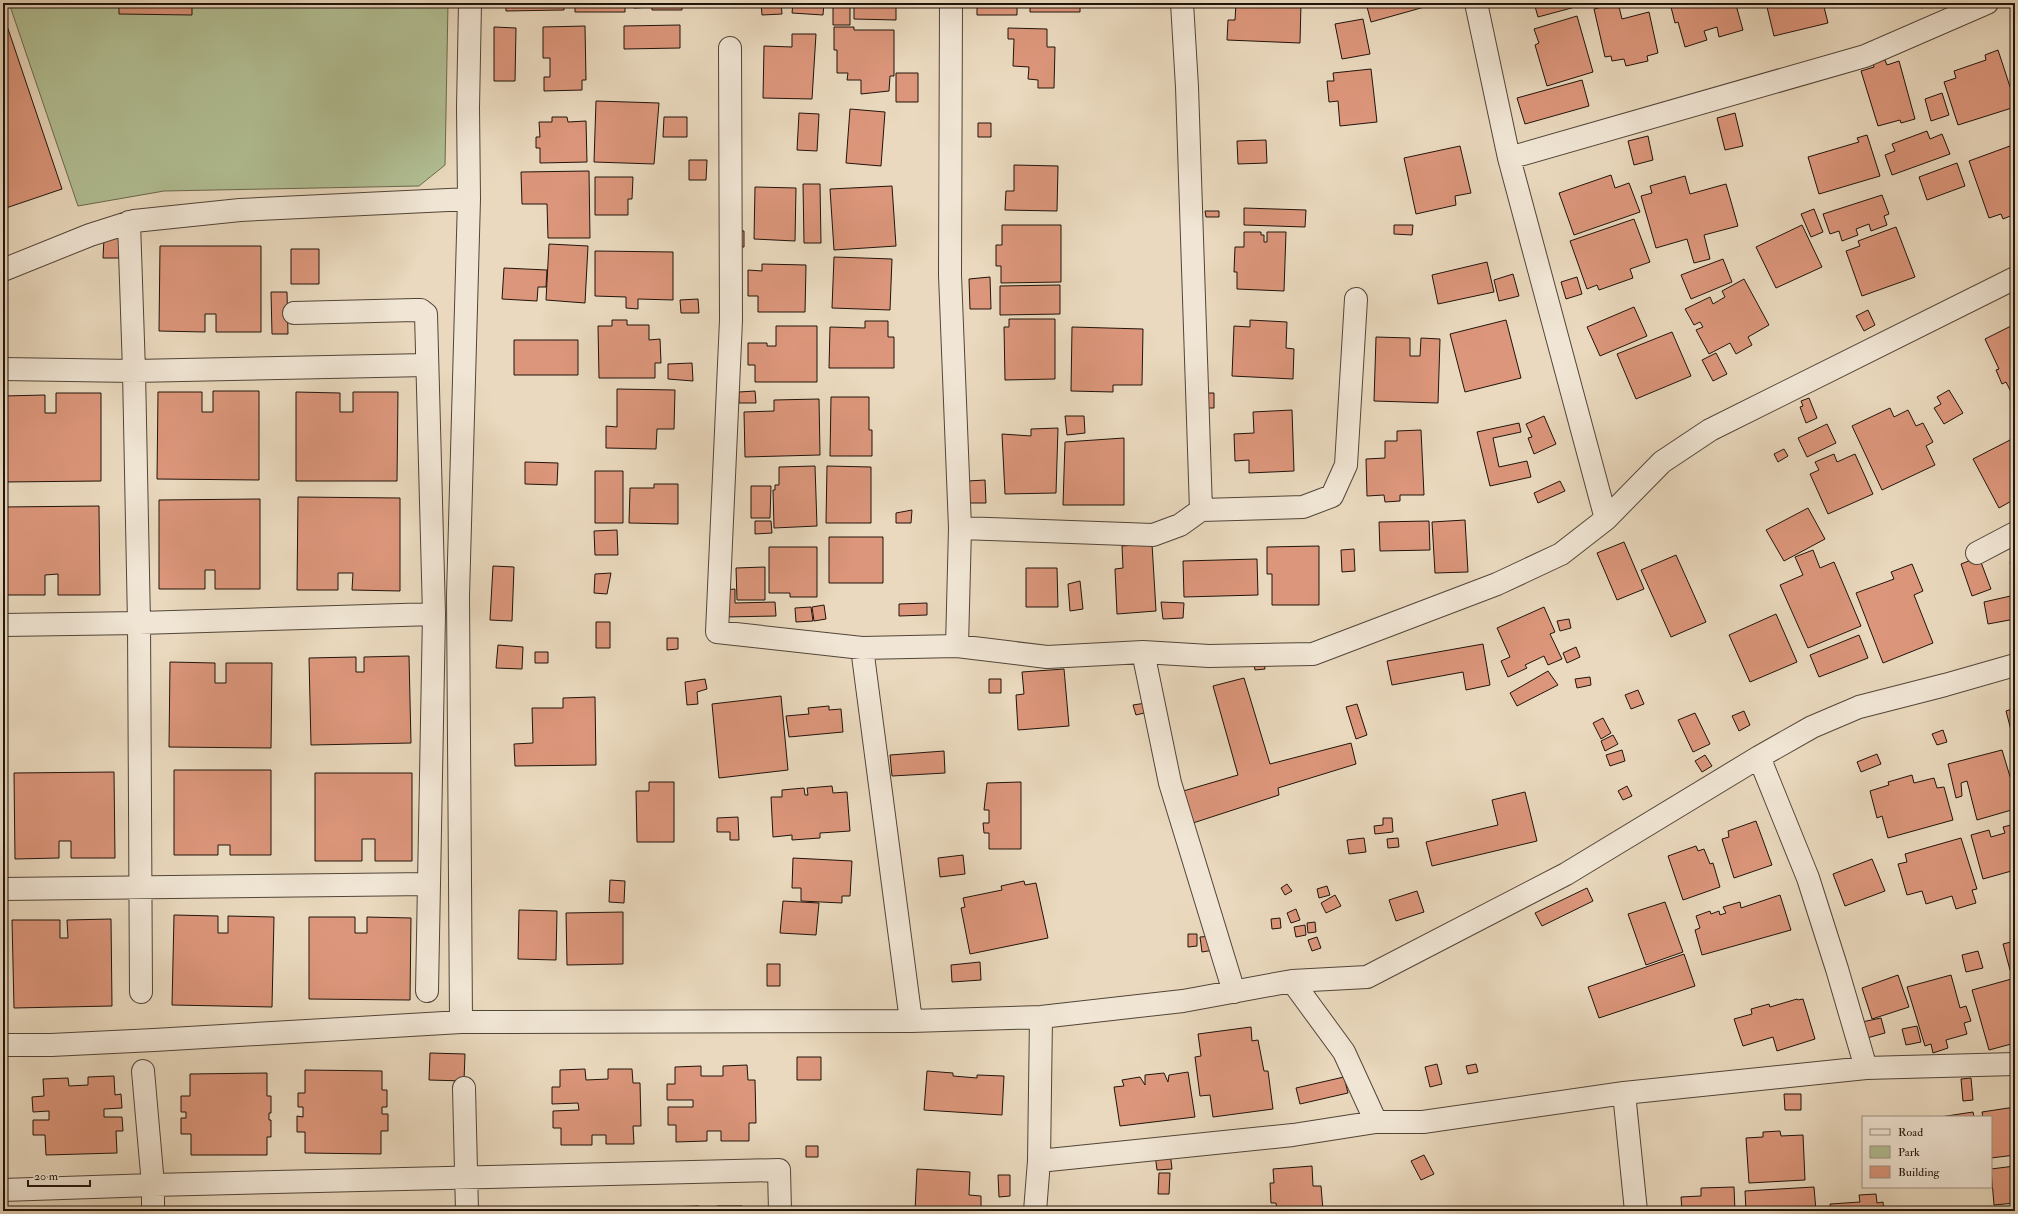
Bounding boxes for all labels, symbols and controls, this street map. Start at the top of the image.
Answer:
legend [1862,1116,1992,1188]
text: Road [1898,1125,1923,1140]
text: Park [1898,1145,1920,1160]
scale bar [28,1162,90,1188]
text: Building [1898,1165,1941,1180]
text: 20 m [34,1169,59,1184]

